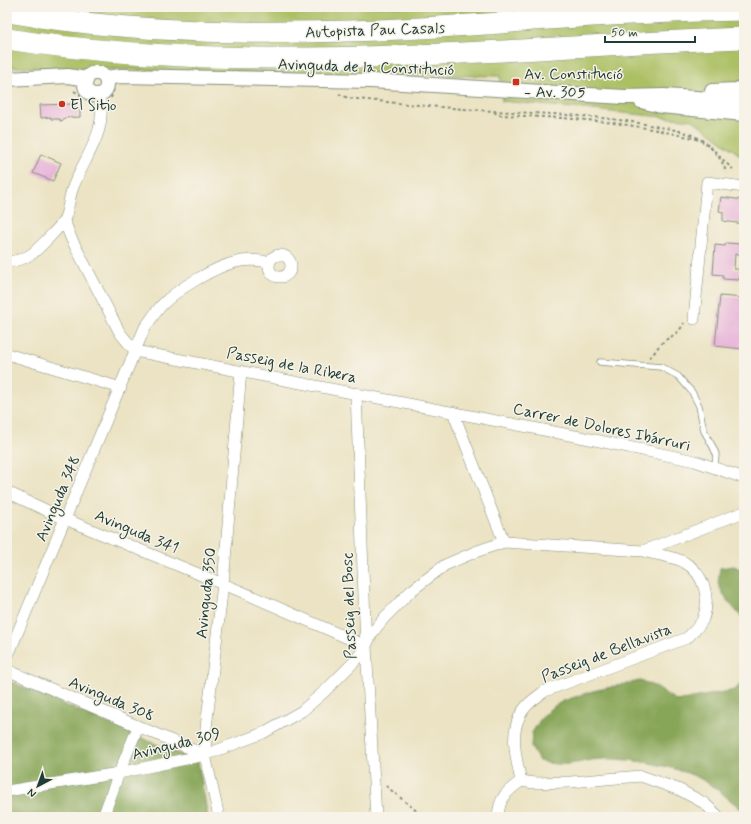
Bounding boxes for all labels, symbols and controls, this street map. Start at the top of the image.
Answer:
street label: Autopista Pau Casals [305,18,445,43]
scale bar [605,18,695,44]
text: 50 m [611,25,638,41]
street label: Avinguda de la Constitució [277,54,455,82]
place label: Av. Constitució - Av. 305 [524,64,623,103]
marker: Av. Constitució - Av. 305 [511,77,521,87]
place label: El Sitio [70,95,117,116]
marker: El Sitio [57,99,67,109]
street label: Passeig de la Ribera [225,343,359,388]
street label: Carrer de Dolores Ibárruri [511,398,692,457]
street label: Avinguda 348 [31,452,87,545]
street label: Avinguda 341 [91,505,182,560]
street label: Avinguda 350 [191,547,223,640]
street label: Passeig del Bosc [337,552,362,660]
street label: Passeig de Bellavista [538,619,675,688]
street label: Avinguda 308 [65,672,157,728]
street label: Avinguda 309 [130,723,223,767]
north arrow [18,766,58,806]
text: N [25,785,39,800]

